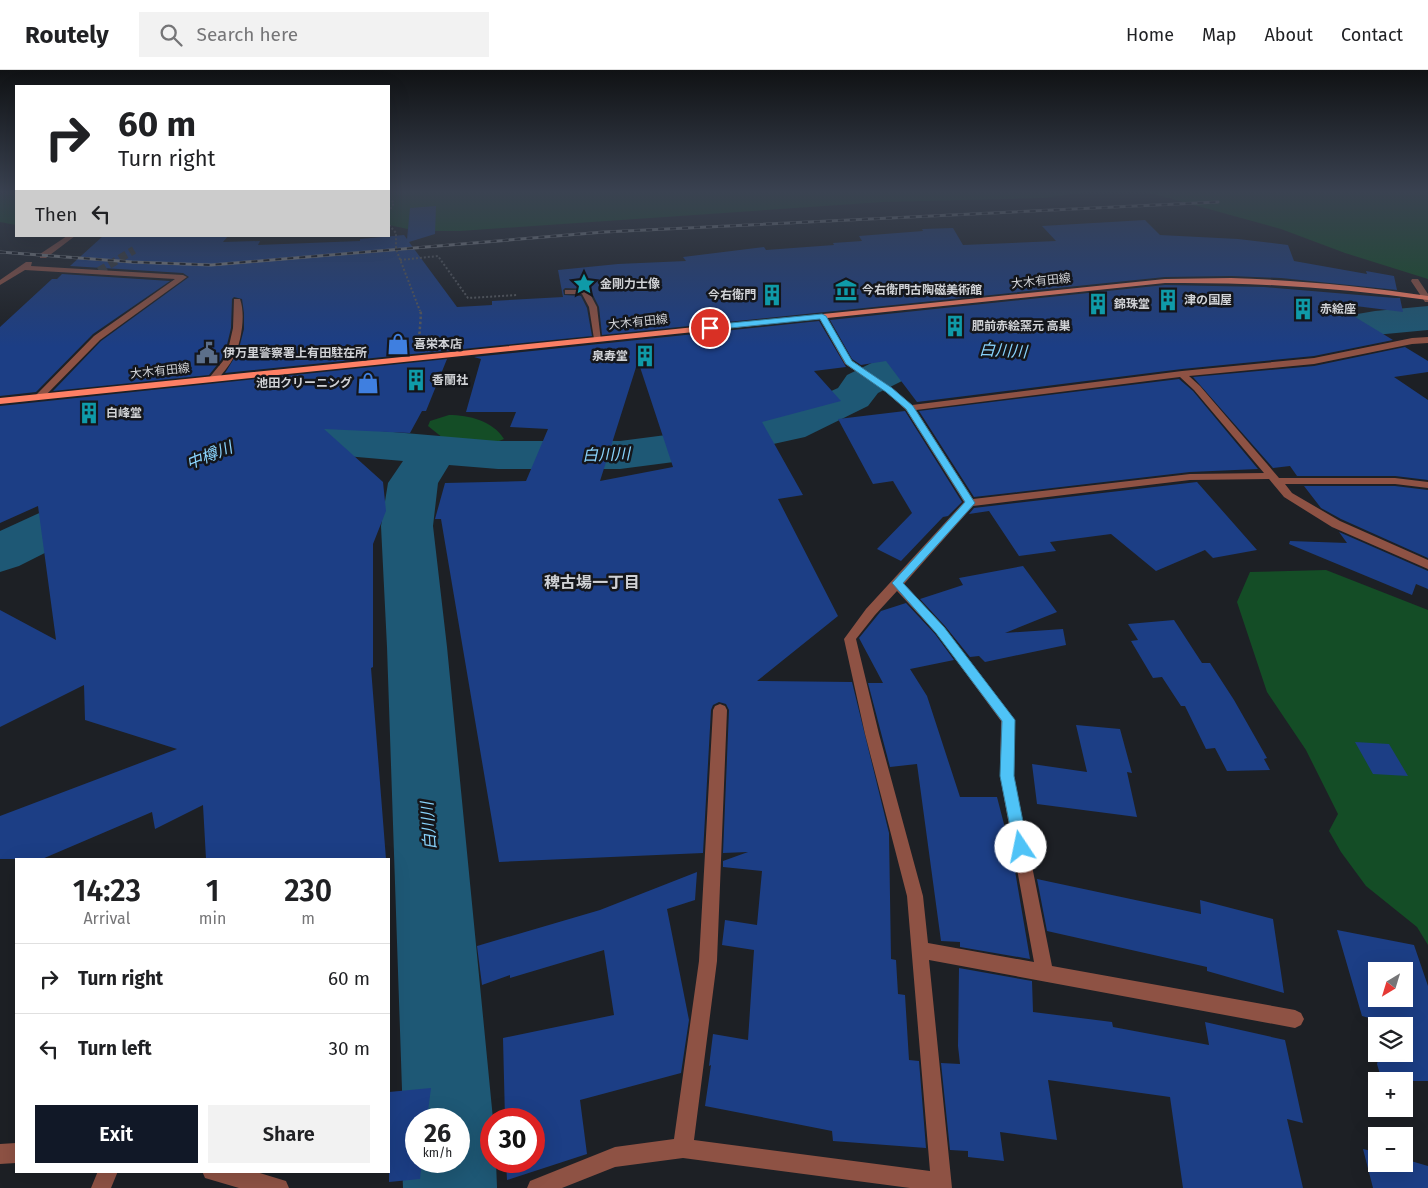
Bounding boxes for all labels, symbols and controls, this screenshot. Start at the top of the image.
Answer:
search box [139,12,489,57]
text: Routely [25,21,109,49]
icon: search [157,21,185,49]
text: Search here [197,23,298,46]
text: Home [1126,24,1174,46]
text: Map [1202,24,1236,46]
text: About [1264,24,1313,46]
text: Contact [1341,24,1403,46]
text: 60 m [118,103,196,145]
icon: right [35,105,100,170]
text: Turn right [118,145,215,172]
icon: left [87,200,115,228]
text: Then [35,203,77,226]
place icon: 金剛力士像 [571,271,597,297]
street label: 大木有田線 [1010,271,1072,291]
place label: 金剛力士像 [600,277,660,291]
museum icon: 今右衛門古陶磁美術館 [833,277,859,303]
building icon: 今右衛門 [759,282,785,308]
place label: 今右衛門古陶磁美術館 [862,283,982,297]
building icon: 津の国屋 [1155,287,1181,313]
place label: 今右衛門 [708,288,756,302]
building icon: 錦珠堂 [1085,291,1111,317]
place label: 津の国屋 [1184,293,1232,307]
building icon: 赤絵座 [1290,296,1316,322]
place label: 錦珠堂 [1113,297,1150,311]
place label: 赤絵座 [1320,302,1356,316]
pin [689,307,731,349]
street label: 大木有田線 [607,312,669,332]
building icon: 肥前赤絵窯元 高巣 [942,313,968,339]
icon: arrive [696,314,724,342]
place label: 肥前赤絵窯元 高巣 [972,319,1071,333]
shop icon: 喜栄本店 [385,331,411,357]
place label: 喜栄本店 [414,337,462,351]
public building icon: 伊万里警察署上有田駐在所 [194,340,220,366]
water label: 白川川 [979,340,1029,361]
building icon: 泉寿堂 [632,343,658,369]
place label: 伊万里警察署上有田駐在所 [223,346,367,360]
place label: 泉寿堂 [592,349,628,363]
street label: 大木有田線 [129,361,191,381]
building icon: 香蘭社 [403,367,429,393]
shop icon: 池田クリーニング [355,370,381,396]
place label: 香蘭社 [432,373,468,387]
place label: 池田クリーニング [256,376,352,390]
building icon: 白峰堂 [76,400,102,426]
place label: 白峰堂 [106,406,142,420]
water label: 中樽川 [183,437,237,473]
water label: 白川川 [582,444,632,465]
district label: 稗古場一丁目 [544,573,640,592]
water label: 白川川 [417,799,440,851]
position arrow [994,820,1046,872]
text: 14:23 [73,873,141,909]
text: 1 [206,873,219,909]
text: 230 [284,873,332,909]
text: Arrival [83,909,130,928]
text: min [199,909,226,928]
text: m [301,909,315,928]
north arrow [1368,962,1412,1008]
map controls [1368,962,1413,1172]
icon: right [35,965,63,993]
text: Turn right [78,967,163,990]
text: 60 m [328,967,370,990]
button: layers [1368,1017,1413,1062]
icon: left [35,1035,63,1063]
text: Turn left [78,1037,152,1060]
text: 30 m [329,1037,370,1060]
button: + [1368,1072,1413,1117]
button: Exit [35,1105,198,1163]
button: Share [208,1105,370,1163]
speed limit sign: 30 [480,1108,545,1173]
text: 26 [424,1119,451,1149]
button: − [1368,1127,1413,1172]
text: km/h [423,1146,452,1160]

